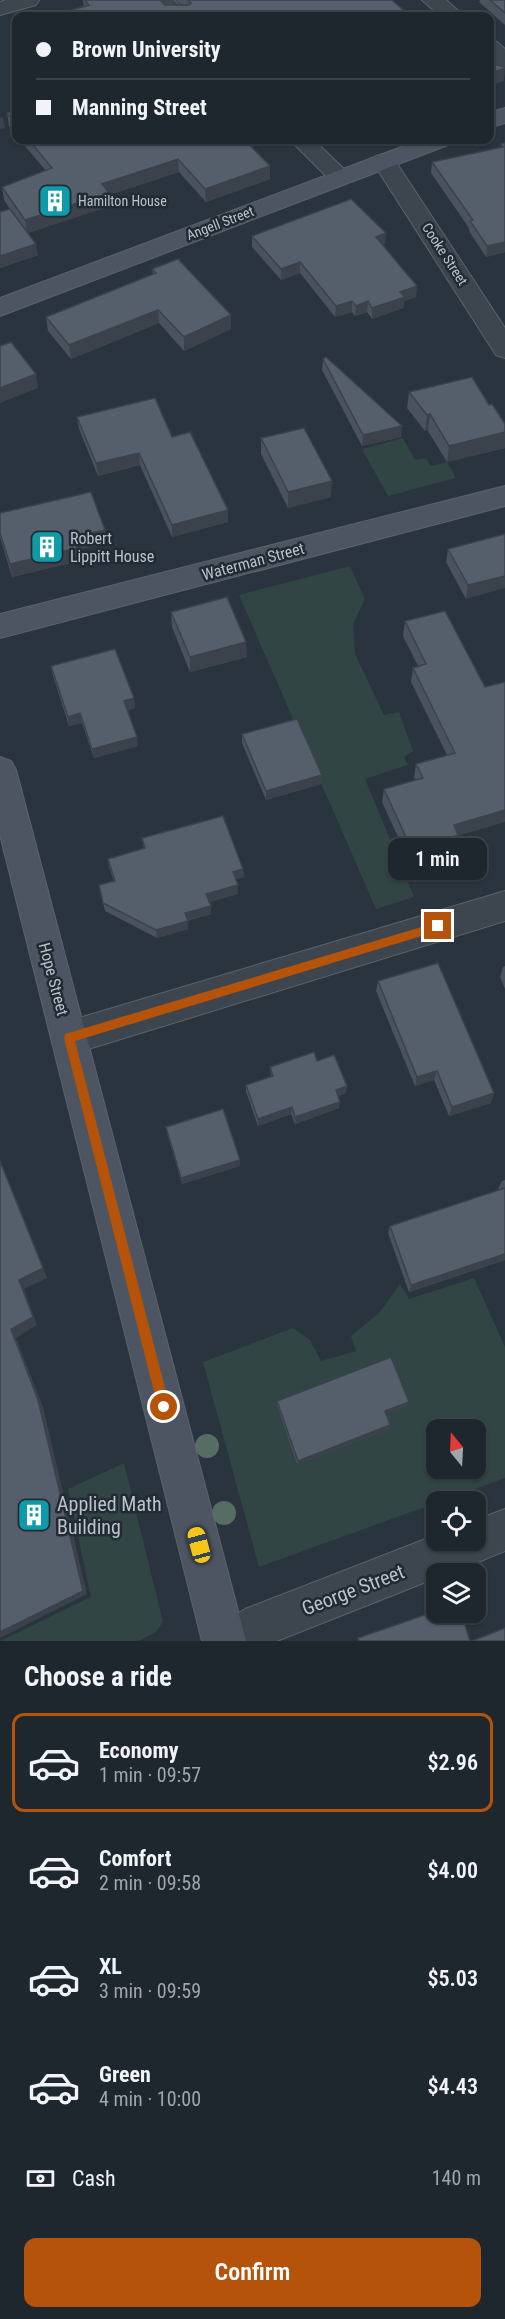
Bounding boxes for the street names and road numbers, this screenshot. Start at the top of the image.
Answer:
street label: Angell Street [184,203,256,243]
street label: Cooke Street [419,220,471,288]
street label: Waterman Street [200,539,307,584]
street label: Hope Street [35,941,72,1018]
street label: George Street [298,1559,408,1621]

